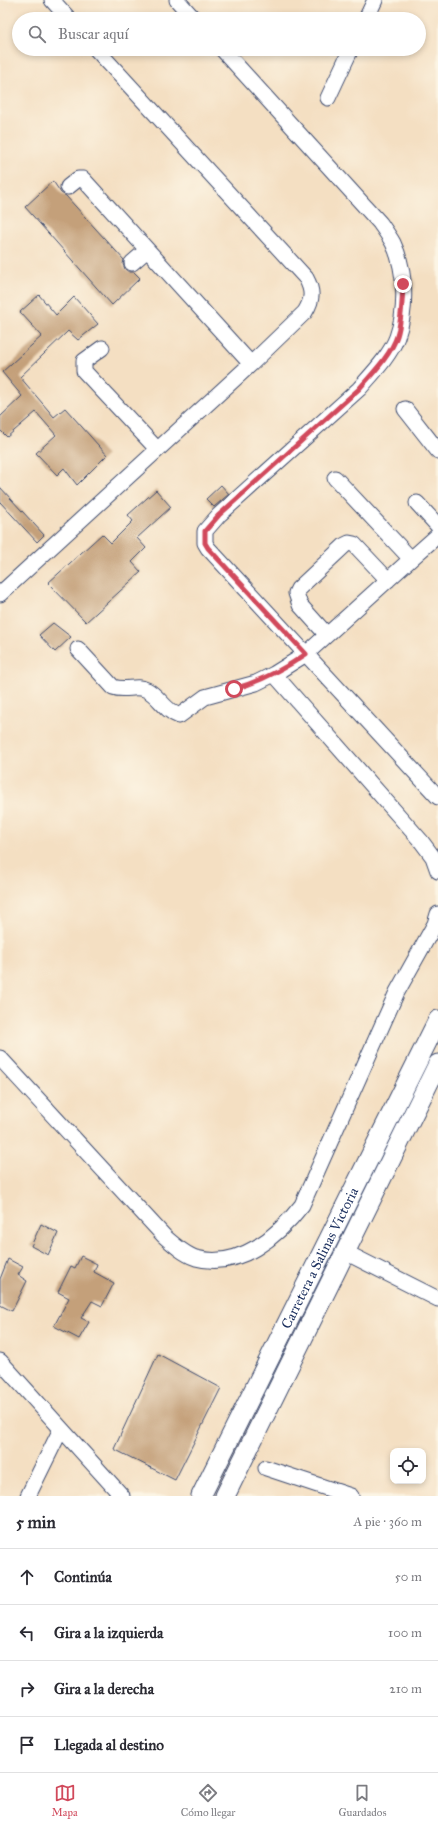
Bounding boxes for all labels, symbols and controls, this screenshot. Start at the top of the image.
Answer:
search box [12,12,426,56]
icon: search [26,23,48,45]
text: Buscar aquí [58,25,129,43]
route end [394,275,412,293]
route start [225,680,243,698]
street label: Carretera a Salinas Victoria [278,1185,362,1331]
map controls [390,1448,426,1484]
button: locate [390,1448,426,1484]
text: 5 min [16,1512,56,1533]
text: A pie · 360 m [353,1514,422,1530]
icon: ahead [16,1566,38,1588]
text: Continúa [54,1568,112,1586]
text: 50 m [395,1569,422,1585]
icon: left [16,1622,38,1644]
text: Gira a la izquierda [54,1624,163,1642]
text: 100 m [388,1625,422,1641]
icon: right [16,1678,38,1700]
text: Gira a la derecha [54,1680,154,1698]
text: 210 m [389,1681,422,1697]
icon: arrive [16,1734,38,1756]
text: Llegada al destino [54,1736,164,1754]
tab: Mapa [52,1782,78,1819]
tab: Cómo llegar [181,1782,235,1819]
tab: Guardados [338,1782,386,1819]

